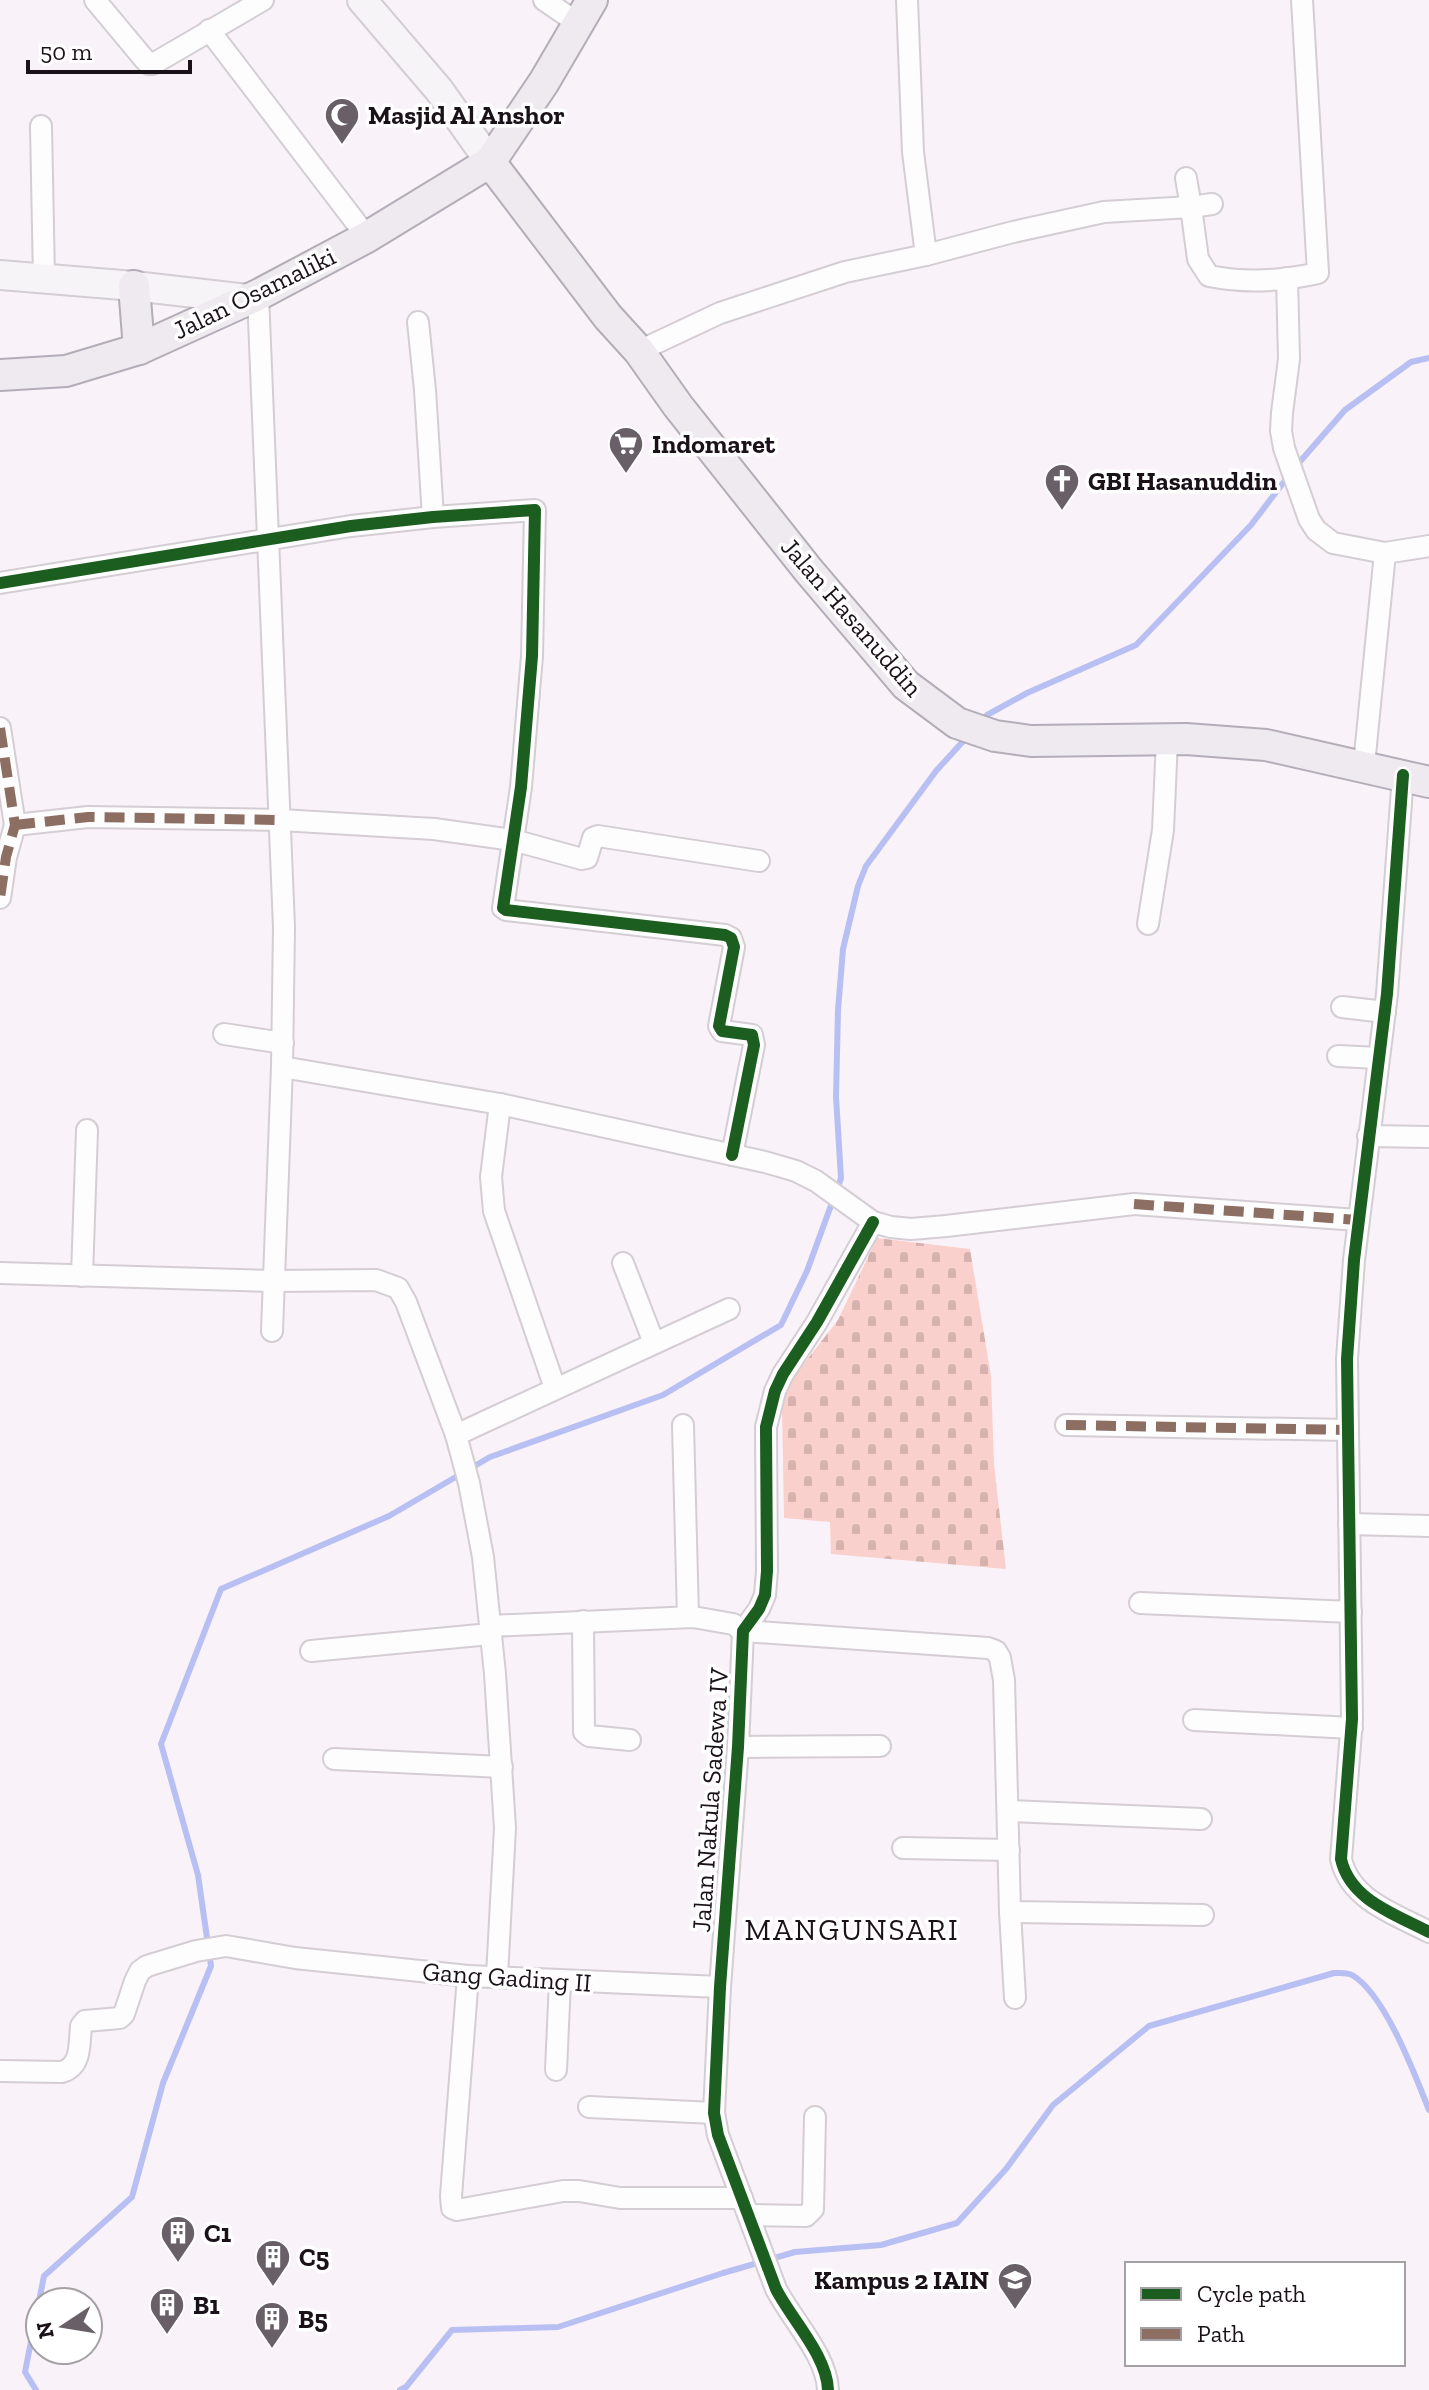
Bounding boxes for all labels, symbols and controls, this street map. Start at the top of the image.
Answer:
scale bar [28,24,190,74]
text: 50 m [40,37,93,66]
mosque icon: Masjid Al Anshor [323,96,361,146]
place label: Masjid Al Anshor [368,99,565,131]
street label: Jalan Osamaliki [167,240,341,346]
supermarket icon: Indomaret [607,425,645,475]
place label: Indomaret [652,428,776,460]
church icon: GBI Hasanuddin [1043,462,1081,512]
place label: GBI Hasanuddin [1088,465,1278,497]
street label: Jalan Hasanuddin [774,531,930,703]
street label: Jalan Nakula Sadewa IV [685,1667,735,1933]
district label: MANGUNSARI [744,1912,960,1948]
street label: Gang Gading II [421,1955,593,1999]
building icon: C1 [159,2214,197,2264]
place label: C1 [204,2217,232,2249]
building icon: C5 [254,2238,292,2288]
place label: C5 [299,2241,329,2273]
school or university icon: Kampus 2 IAIN [996,2261,1034,2311]
legend [1125,2262,1405,2366]
place label: Kampus 2 IAIN [814,2264,989,2296]
text: Cycle path [1197,2279,1306,2308]
north arrow [24,2286,104,2366]
building icon: B1 [148,2286,186,2336]
place label: B1 [193,2289,220,2321]
building icon: B5 [253,2300,291,2350]
place label: B5 [298,2303,328,2335]
text: N [30,2319,60,2341]
text: Path [1197,2319,1245,2348]

